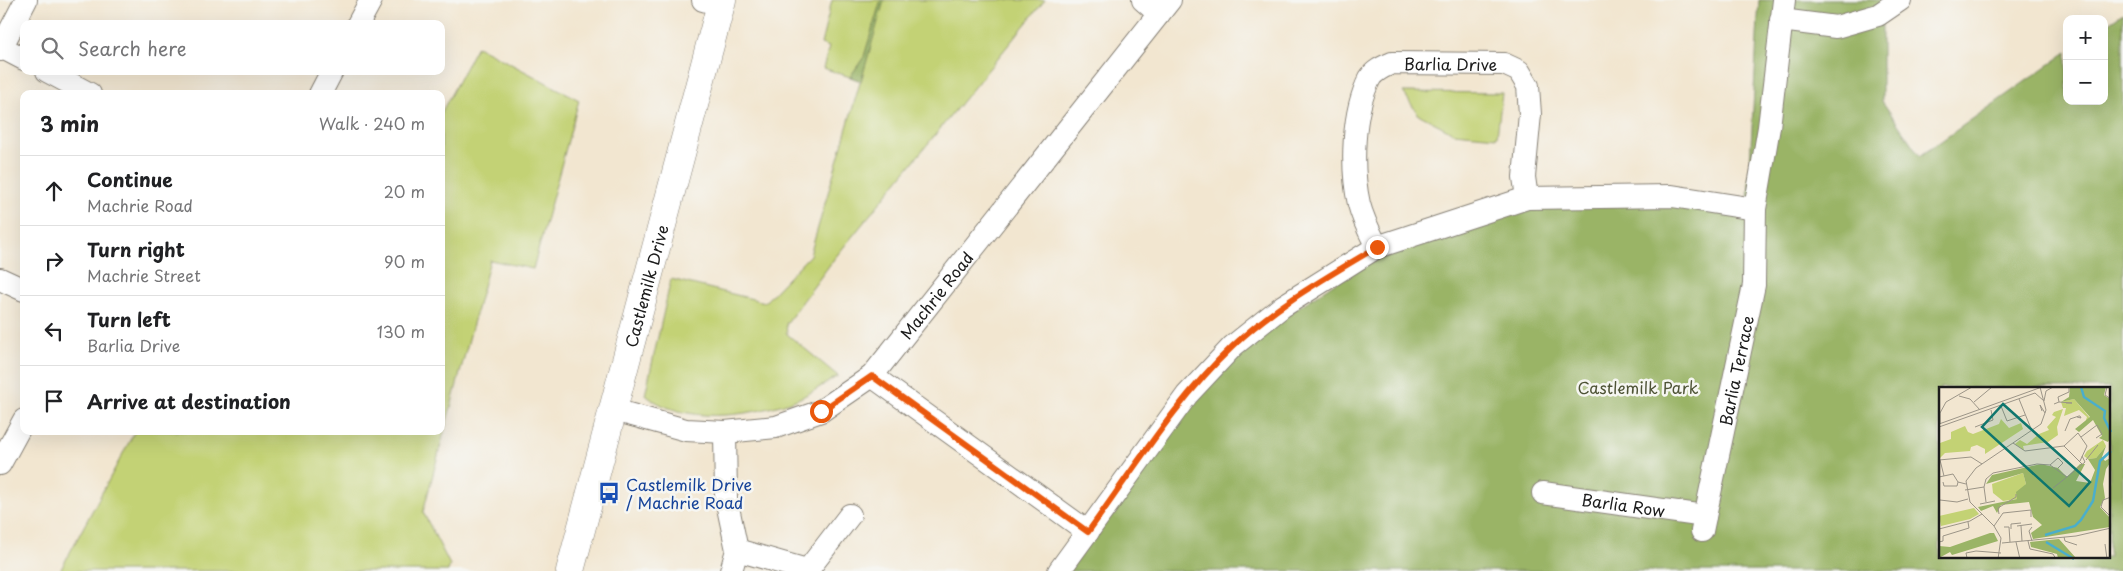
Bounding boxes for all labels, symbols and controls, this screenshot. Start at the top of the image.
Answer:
map controls [2063,15,2108,105]
button: + [2063,15,2108,60]
search box [20,20,445,75]
icon: search [38,34,66,62]
text: Search here [78,34,187,62]
street label: Barlia Drive [1404,51,1498,76]
button: − [2063,60,2108,105]
text: 3 min [40,107,99,139]
text: Walk · 240 m [319,111,425,135]
text: Continue [87,165,173,193]
icon: ahead [40,177,68,205]
text: 20 m [384,179,425,203]
text: Machrie Road [87,193,193,217]
street label: Castlemilk Drive [618,222,674,350]
text: Turn right [87,235,185,263]
route end [1366,236,1389,259]
street label: Machrie Road [894,246,979,344]
icon: right [40,247,68,275]
text: 90 m [384,249,425,273]
text: Machrie Street [87,263,201,287]
text: Turn left [87,305,171,333]
street label: Barlia Terrace [1713,313,1759,428]
icon: left [40,317,68,345]
text: 130 m [377,319,425,343]
text: Barlia Drive [87,333,180,357]
park label: Castlemilk Park [1578,375,1699,399]
icon: arrive [40,387,68,415]
text: Arrive at destination [87,387,291,415]
inset map [1939,387,2110,558]
route start [810,400,833,423]
place label: Castlemilk Drive / Machrie Road [626,472,752,514]
bus stop icon: Castlemilk Drive / Machrie Road [596,480,622,506]
street label: Barlia Row [1580,487,1667,522]

